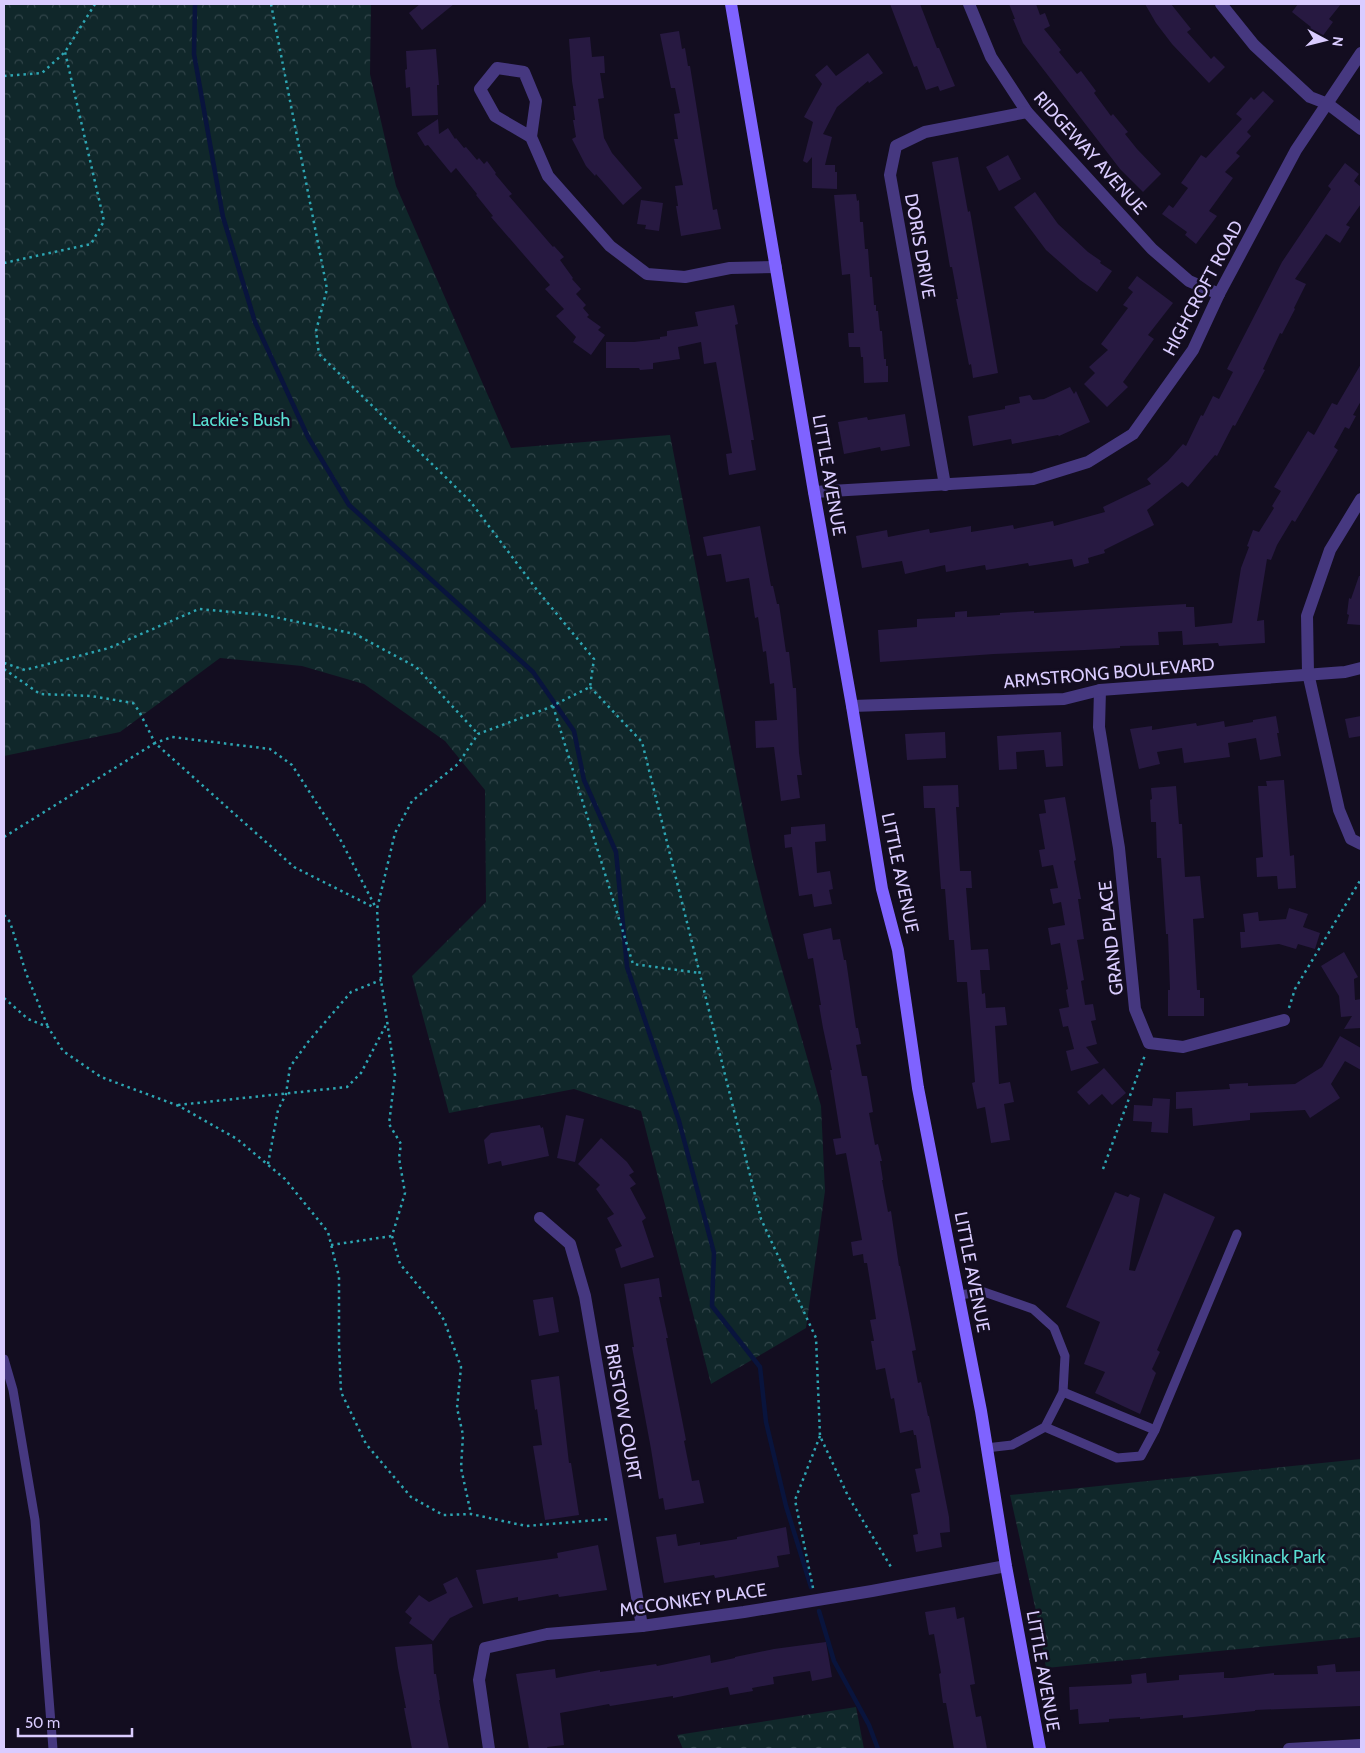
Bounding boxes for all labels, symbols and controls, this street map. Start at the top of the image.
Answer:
north arrow [1300,15,1350,65]
text: N [1328,36,1347,48]
street label: RIDGEWAY AVENUE [1029,87,1151,219]
street label: DORIS DRIVE [900,192,940,300]
street label: HIGHCROFT ROAD [1158,217,1248,359]
park label: Lackie's Bush [192,409,290,431]
street label: LITTLE AVENUE [808,413,850,537]
street label: ARMSTRONG BOULEVARD [1002,653,1216,693]
street label: LITTLE AVENUE [876,811,924,935]
street label: GRAND PLACE [1094,880,1128,996]
street label: LITTLE AVENUE [949,1210,995,1334]
street label: BRISTOW COURT [600,1342,646,1483]
park label: Assikinack Park [1212,1546,1326,1568]
street label: MCCONKEY PLACE [618,1579,768,1621]
street label: LITTLE AVENUE [1022,1609,1064,1733]
scale bar [18,1706,131,1738]
text: 50 m [25,1714,60,1732]

